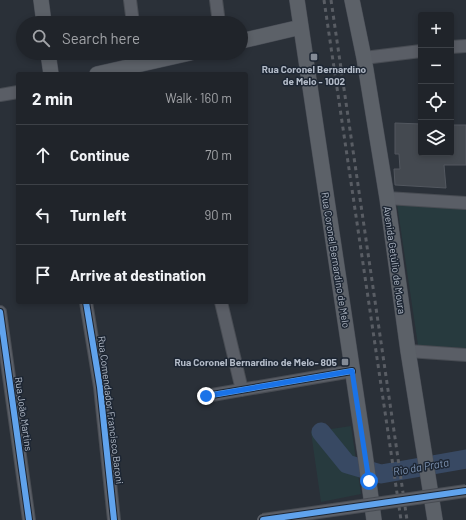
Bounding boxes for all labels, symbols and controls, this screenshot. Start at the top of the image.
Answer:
map controls [418,12,454,156]
button: + [418,12,454,48]
search box [16,16,248,60]
icon: search [30,27,52,49]
text: Search here [62,29,140,47]
button: − [418,48,454,84]
marker: Rua Coronel Bernardino de Melo - 1002 [309,52,319,62]
place label: Rua Coronel Bernardino de Melo - 1002 [262,63,367,87]
button: locate [418,84,454,120]
text: 2 min [32,88,73,108]
text: Walk · 160 m [165,90,232,106]
button: layers [418,120,454,156]
icon: ahead [32,144,54,166]
text: Continue [70,146,130,164]
text: 70 m [205,147,232,163]
street label: Rua Coronel Bernardino de Melo [319,191,353,329]
icon: left [32,204,54,226]
street label: Avenida Getúlio de Moura [382,205,408,315]
text: Turn left [70,206,126,224]
text: 90 m [205,207,232,223]
icon: arrive [32,264,54,286]
text: Arrive at destination [70,266,206,284]
street label: Rua Comendador Francisco Baroni [96,335,126,485]
place label: Rua Coronel Bernardino de Melo- 805 [174,356,338,368]
marker: Rua Coronel Bernardino de Melo- 805 [340,357,350,367]
street label: Rua João Martins [13,376,35,452]
route end [197,387,215,405]
water label: Rio da Prata [392,455,450,478]
route start [360,472,378,490]

